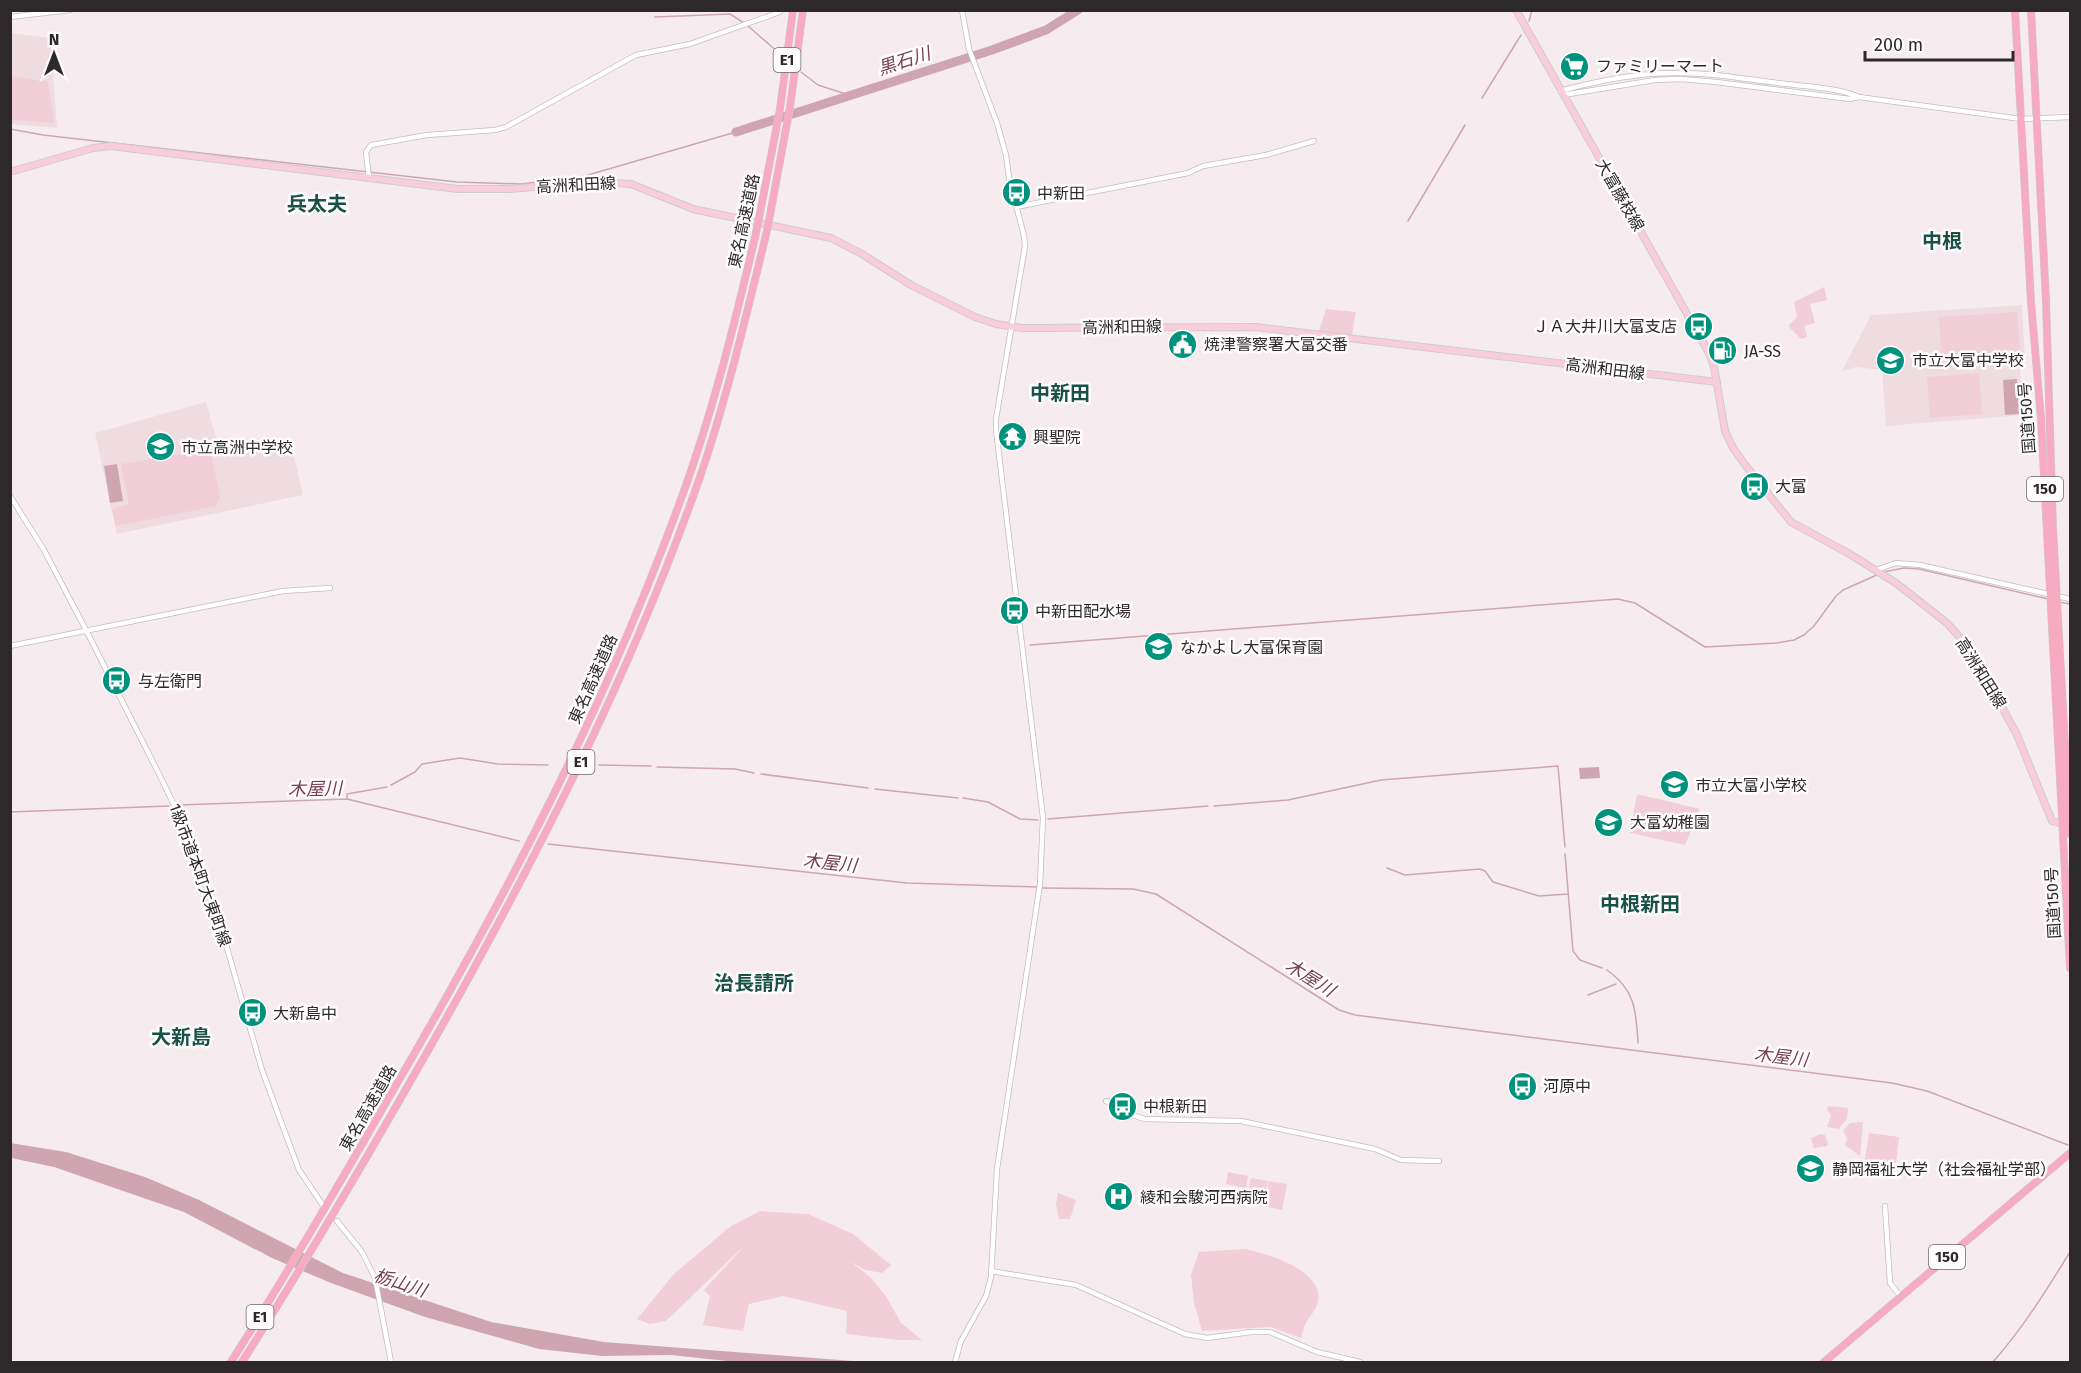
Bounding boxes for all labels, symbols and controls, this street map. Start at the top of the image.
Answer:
north arrow [24,24,84,84]
scale bar [1865,24,2014,62]
text: N [49,30,59,49]
text: 200 m [1874,34,1923,56]
water label: 黒石川 [875,42,935,80]
road number: E1 [774,48,800,72]
supermarket icon: ファミリーマート [1559,50,1591,82]
place label: ファミリーマート [1596,57,1724,76]
street label: 大富藤枝線 [1592,156,1648,234]
street label: 東名高速道路 [725,172,763,270]
street label: 高洲和田線 [536,173,616,197]
bus stop icon: 中新田 [1000,177,1032,209]
place label: 中新田 [1037,184,1085,203]
district label: 兵太夫 [287,192,347,216]
district label: 中根 [1922,229,1962,253]
bus stop icon: ＪＡ大井川大富支店 [1682,310,1714,342]
street label: 高洲和田線 [1082,317,1162,337]
place label: ＪＡ大井川大富支店 [1533,317,1677,336]
public building icon: 焼津警察署大富交番 [1167,328,1199,360]
place label: 焼津警察署大富交番 [1204,335,1348,354]
fuel station icon: JA-SS [1707,335,1739,367]
place label: JA-SS [1744,342,1781,361]
school or university icon: 市立大富中学校 [1875,344,1907,376]
place label: 市立大富中学校 [1912,351,2024,370]
street label: 高洲和田線 [1564,355,1646,383]
district label: 中新田 [1030,381,1090,405]
street label: 国道150号 [2015,381,2039,455]
temple icon: 興聖院 [996,421,1028,453]
place label: 興聖院 [1033,428,1081,447]
school or university icon: 市立高洲中学校 [144,431,176,463]
place label: 市立高洲中学校 [181,438,293,457]
bus stop icon: 大富 [1738,470,1770,502]
place label: 大富 [1775,477,1807,496]
road number: 150 [2027,477,2063,501]
bus stop icon: 中新田配水場 [998,595,1030,627]
place label: 中新田配水場 [1035,602,1131,621]
street label: 東名高速道路 [565,631,621,727]
school or university icon: なかよし大富保育園 [1143,631,1175,663]
street label: 高洲和田線 [1952,634,2010,712]
place label: なかよし大富保育園 [1180,638,1323,657]
bus stop icon: 与左衛門 [101,665,133,697]
place label: 与左衛門 [138,672,202,691]
road number: E1 [568,750,594,774]
school or university icon: 市立大富小学校 [1658,769,1690,801]
place label: 市立大富小学校 [1695,776,1807,795]
water label: 木屋川 [288,777,344,800]
street label: 1級市道本町大東町線 [165,801,235,949]
school or university icon: 大富幼稚園 [1593,806,1625,838]
place label: 大富幼稚園 [1630,813,1710,832]
water label: 木屋川 [802,849,860,877]
street label: 国道150号 [2042,867,2064,939]
district label: 中根新田 [1600,892,1680,916]
water label: 木屋川 [1281,954,1340,1003]
district label: 治長請所 [714,971,794,995]
bus stop icon: 大新島中 [236,997,268,1029]
place label: 大新島中 [273,1004,337,1023]
district label: 大新島 [151,1025,211,1049]
water label: 木屋川 [1753,1043,1811,1071]
street label: 東名高速道路 [336,1062,400,1154]
bus stop icon: 河原中 [1506,1070,1538,1102]
place label: 河原中 [1543,1077,1591,1096]
bus stop icon: 中根新田 [1106,1090,1138,1122]
place label: 中根新田 [1143,1097,1207,1116]
school or university icon: 静岡福祉大学（社会福祉学部） [1795,1153,1827,1185]
place label: 静岡福祉大学（社会福祉学部） [1832,1160,2056,1179]
hospital icon: 綾和会駿河西病院 [1103,1181,1135,1213]
place label: 綾和会駿河西病院 [1140,1188,1268,1207]
road number: 150 [1929,1245,1965,1269]
water label: 栃山川 [371,1264,431,1302]
road number: E1 [246,1305,274,1329]

